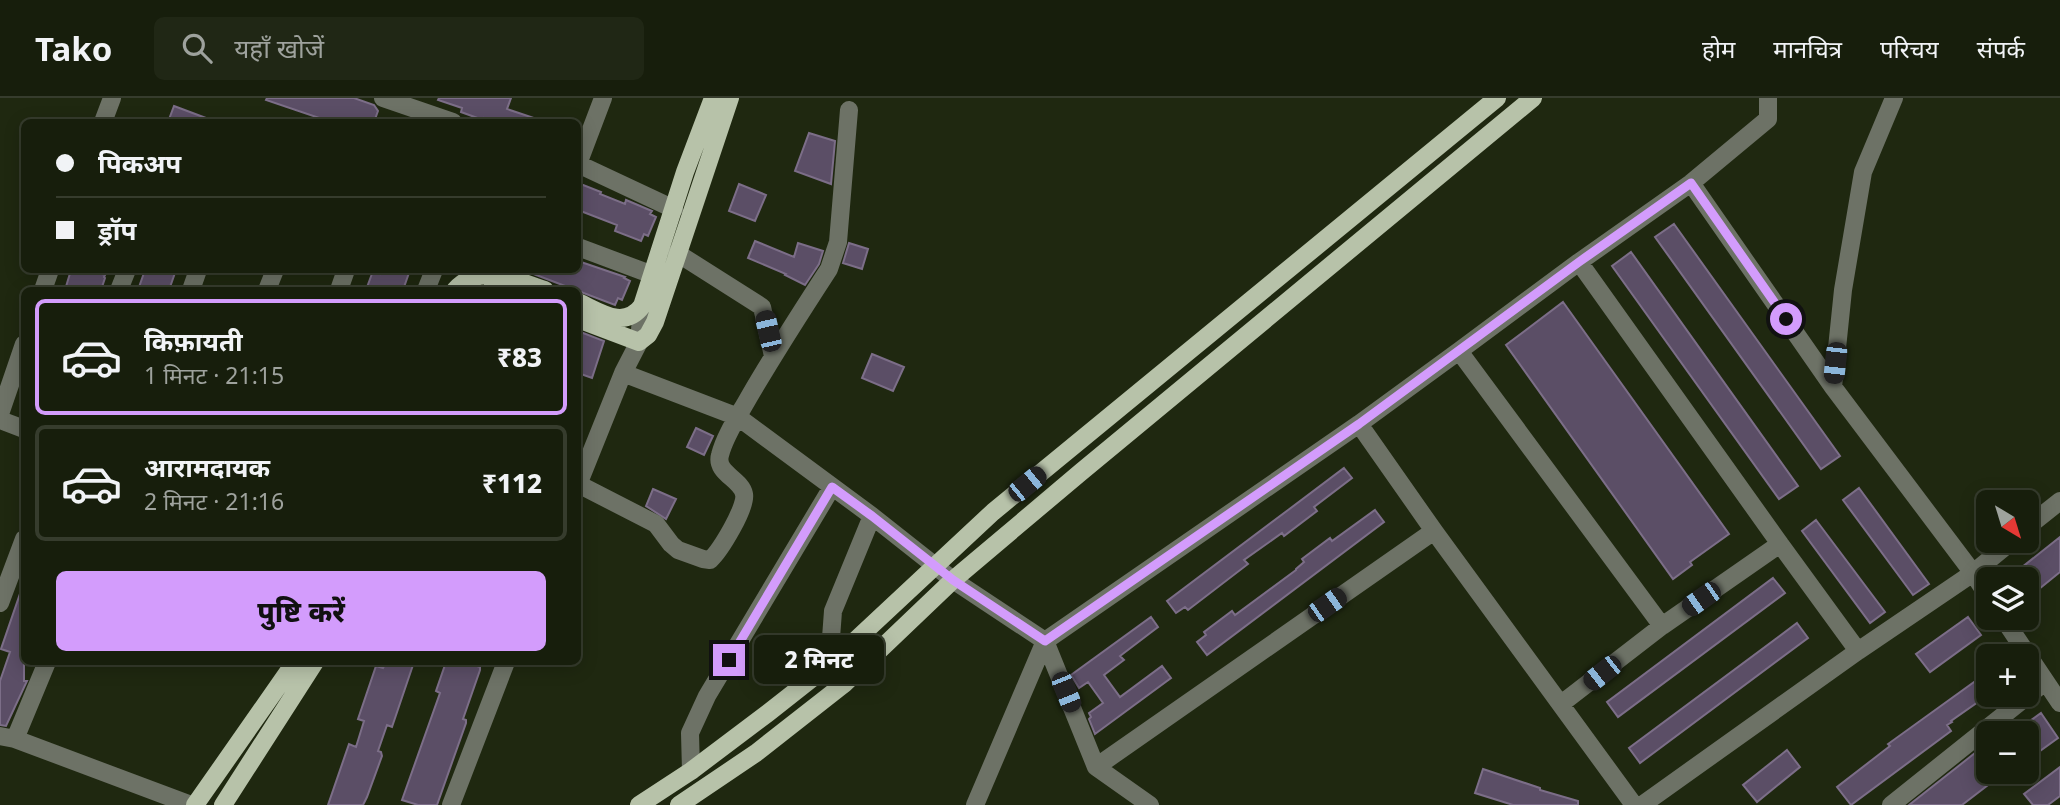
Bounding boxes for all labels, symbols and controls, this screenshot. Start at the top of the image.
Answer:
search box [154,17,644,80]
text: Tako [35,26,112,71]
icon: search [178,29,216,67]
text: यहाँ खोजें [234,30,324,66]
text: होम [1702,32,1735,65]
text: मानचित्र [1773,32,1842,65]
text: परिचय [1880,32,1939,65]
text: संपर्क [1977,32,2025,65]
text: पिकअप [98,145,181,181]
text: ड्रॉप [98,212,136,248]
route start [1770,303,1802,335]
car [754,308,783,354]
text: किफ़ायती [144,323,243,359]
icon: car [60,326,123,389]
text: ₹83 [497,339,542,375]
car [1823,341,1848,385]
text: 1 मिनट · 21:15 [144,359,284,391]
text: आरामदायक [144,449,270,485]
icon: car [60,452,123,515]
car [1005,463,1050,505]
text: ₹112 [482,465,542,501]
text: 2 मिनट · 21:16 [144,485,284,517]
north arrow [1976,490,2039,553]
map controls [1976,490,2039,784]
button: layers [1976,567,2039,630]
button: पुष्टि करें [56,571,546,651]
car [1678,578,1725,620]
car [1304,584,1351,626]
callout: 2 मिनट [754,636,883,684]
text: 2 मिनट [785,643,853,675]
route end [713,644,745,676]
button: + [1976,644,2039,707]
car [1579,652,1626,694]
car [1049,669,1084,715]
button: − [1976,721,2039,784]

